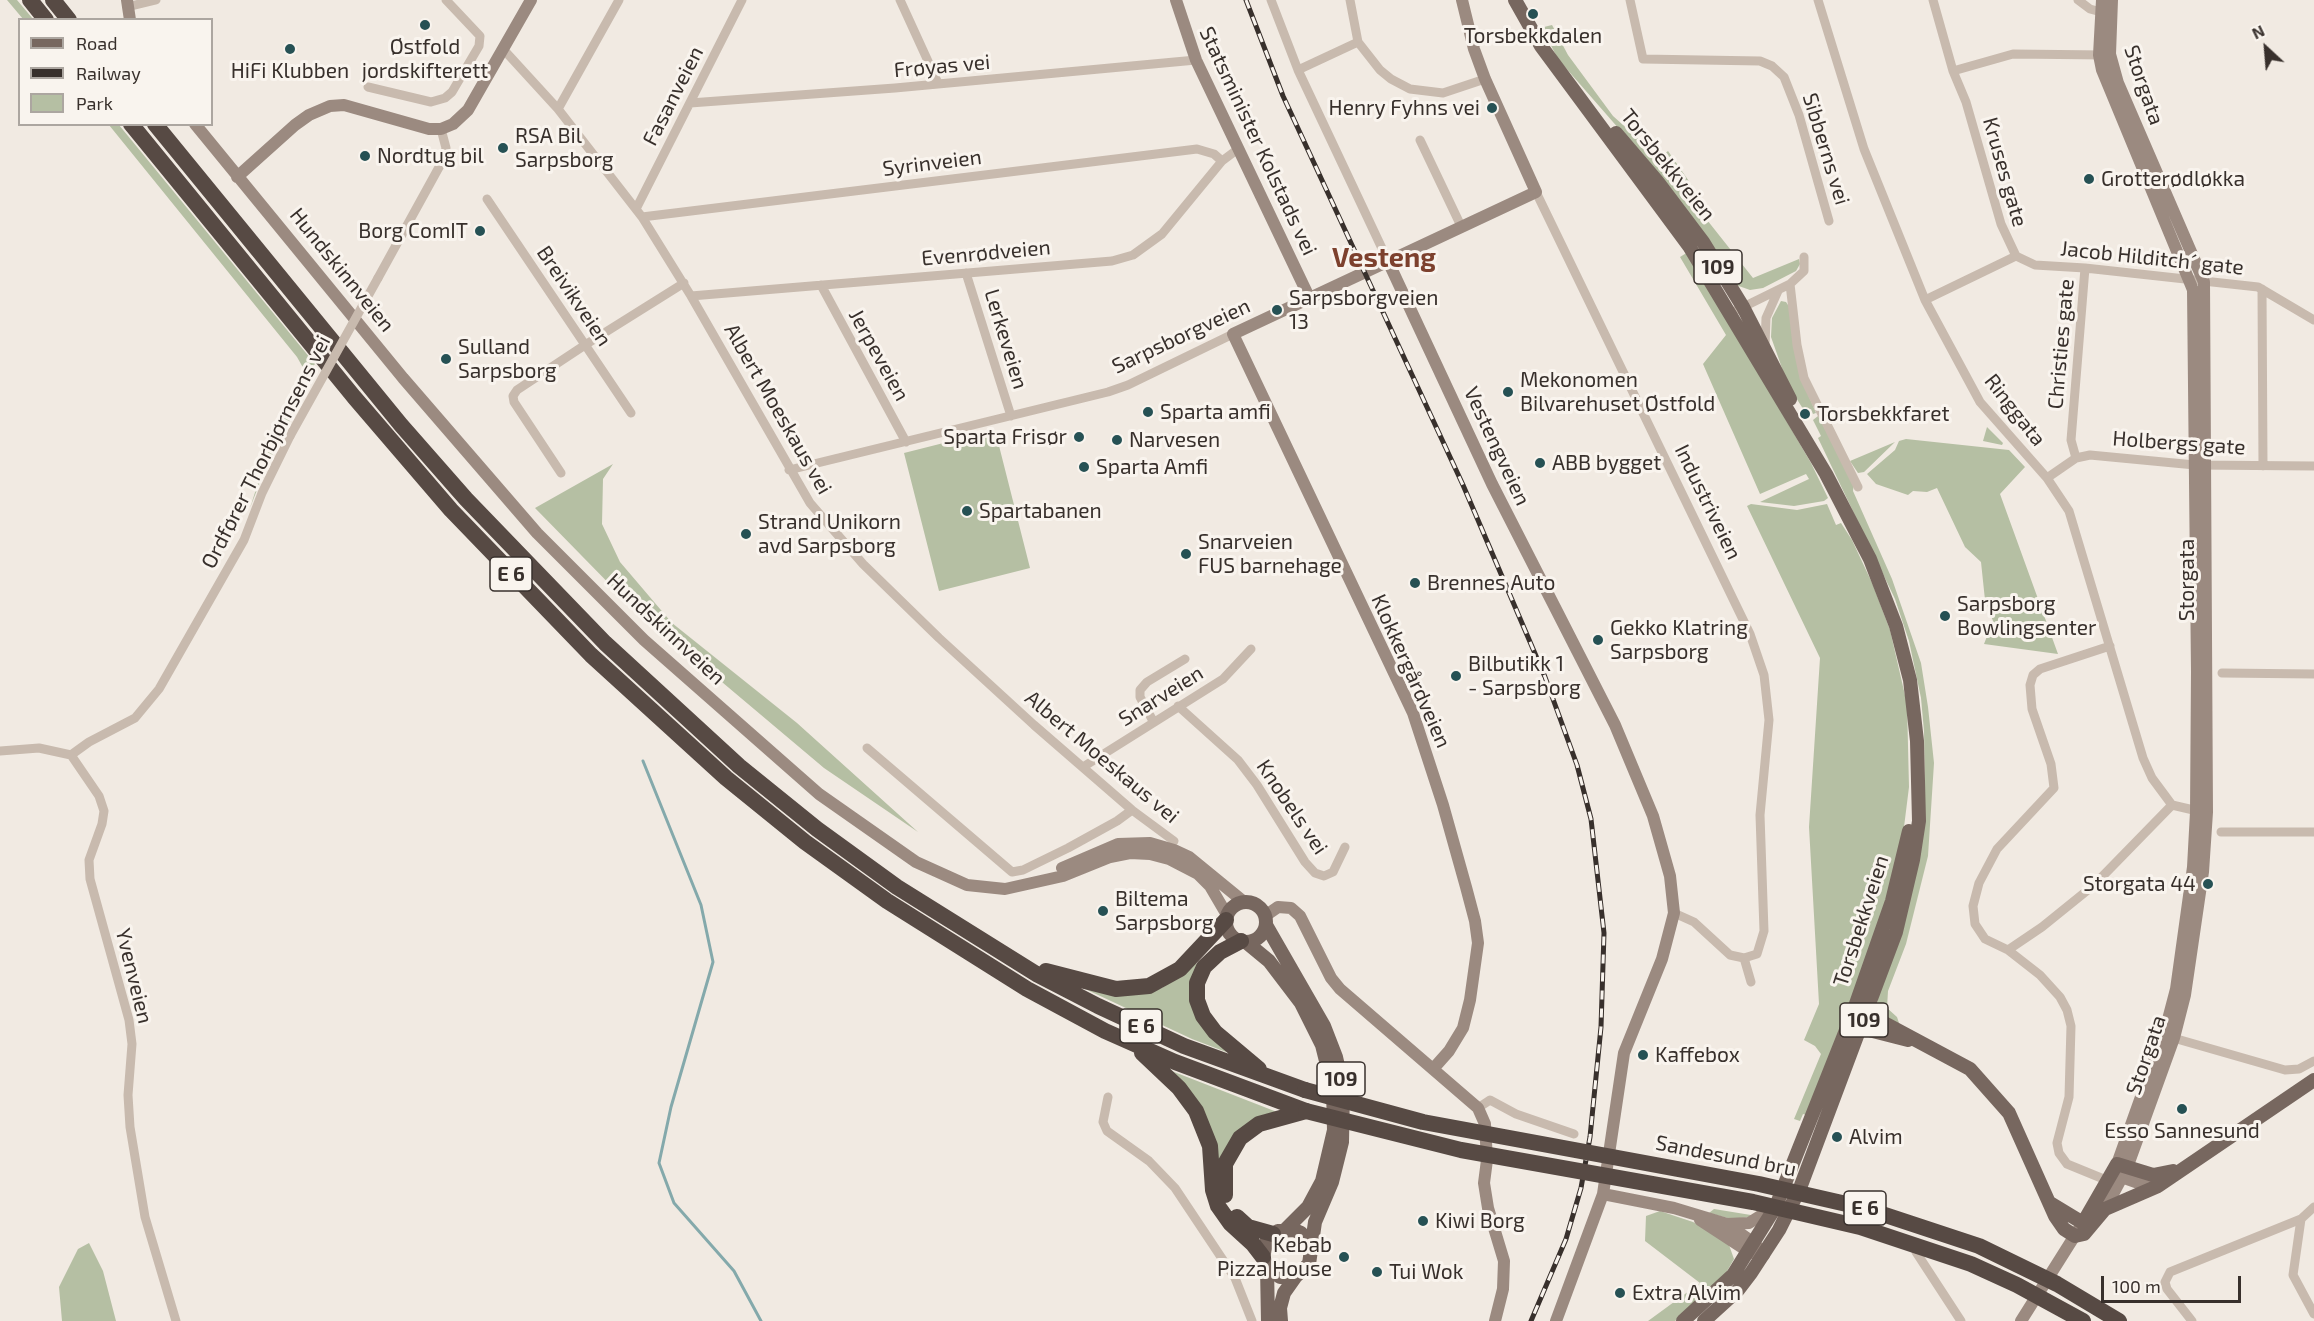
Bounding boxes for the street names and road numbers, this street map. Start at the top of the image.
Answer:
street label: Statsminister Kolstads vei [1194,23,1322,259]
street label: Fasanveien [637,42,709,150]
street label: Storgata [2119,42,2169,128]
street label: Frøyas vei [893,49,991,83]
street label: Sibberns vei [1797,90,1855,208]
street label: Torsbekkveien [1615,104,1721,226]
street label: Kruses gate [1977,114,2033,230]
street label: Syrinveien [881,144,983,182]
street label: Hundskinnveien [284,203,400,337]
street label: Evenrødveien [920,235,1052,271]
street label: Jacob Hilditch´ gate [2059,236,2245,280]
street label: Breivikveien [531,241,617,351]
road number: 109 [1694,250,1742,284]
street label: Christies gate [2043,278,2079,410]
street label: Lerkeveien [979,286,1033,392]
street label: Sarpsborgveien [1108,293,1254,379]
street label: Jerpeveien [843,305,915,405]
street label: Albert Moeskaus vei [719,319,837,499]
street label: Ordfører Thorbjørnsens vei [196,331,336,573]
street label: Ringgata [1979,369,2051,451]
street label: Vestengveien [1459,383,1535,509]
street label: Holbergs gate [2112,426,2246,460]
street label: Industriveien [1669,440,1747,564]
street label: Storgata [2174,539,2200,621]
road number: E 6 [490,557,532,591]
street label: Hundskinnveien [602,568,730,690]
street label: Klokkergårdveien [1366,590,1456,752]
street label: Snarveien [1114,660,1208,732]
street label: Albert Moeskaus vei [1020,685,1184,829]
street label: Knobels vei [1251,755,1333,859]
street label: Torsbekkveien [1828,852,1894,990]
street label: Yvenveien [110,926,158,1026]
road number: 109 [1840,1003,1888,1037]
road number: E 6 [1120,1009,1162,1043]
street label: Storgata [2121,1012,2171,1098]
road number: 109 [1317,1062,1365,1096]
street label: Sandesund bru [1654,1130,1798,1182]
road number: E 6 [1844,1191,1886,1225]

